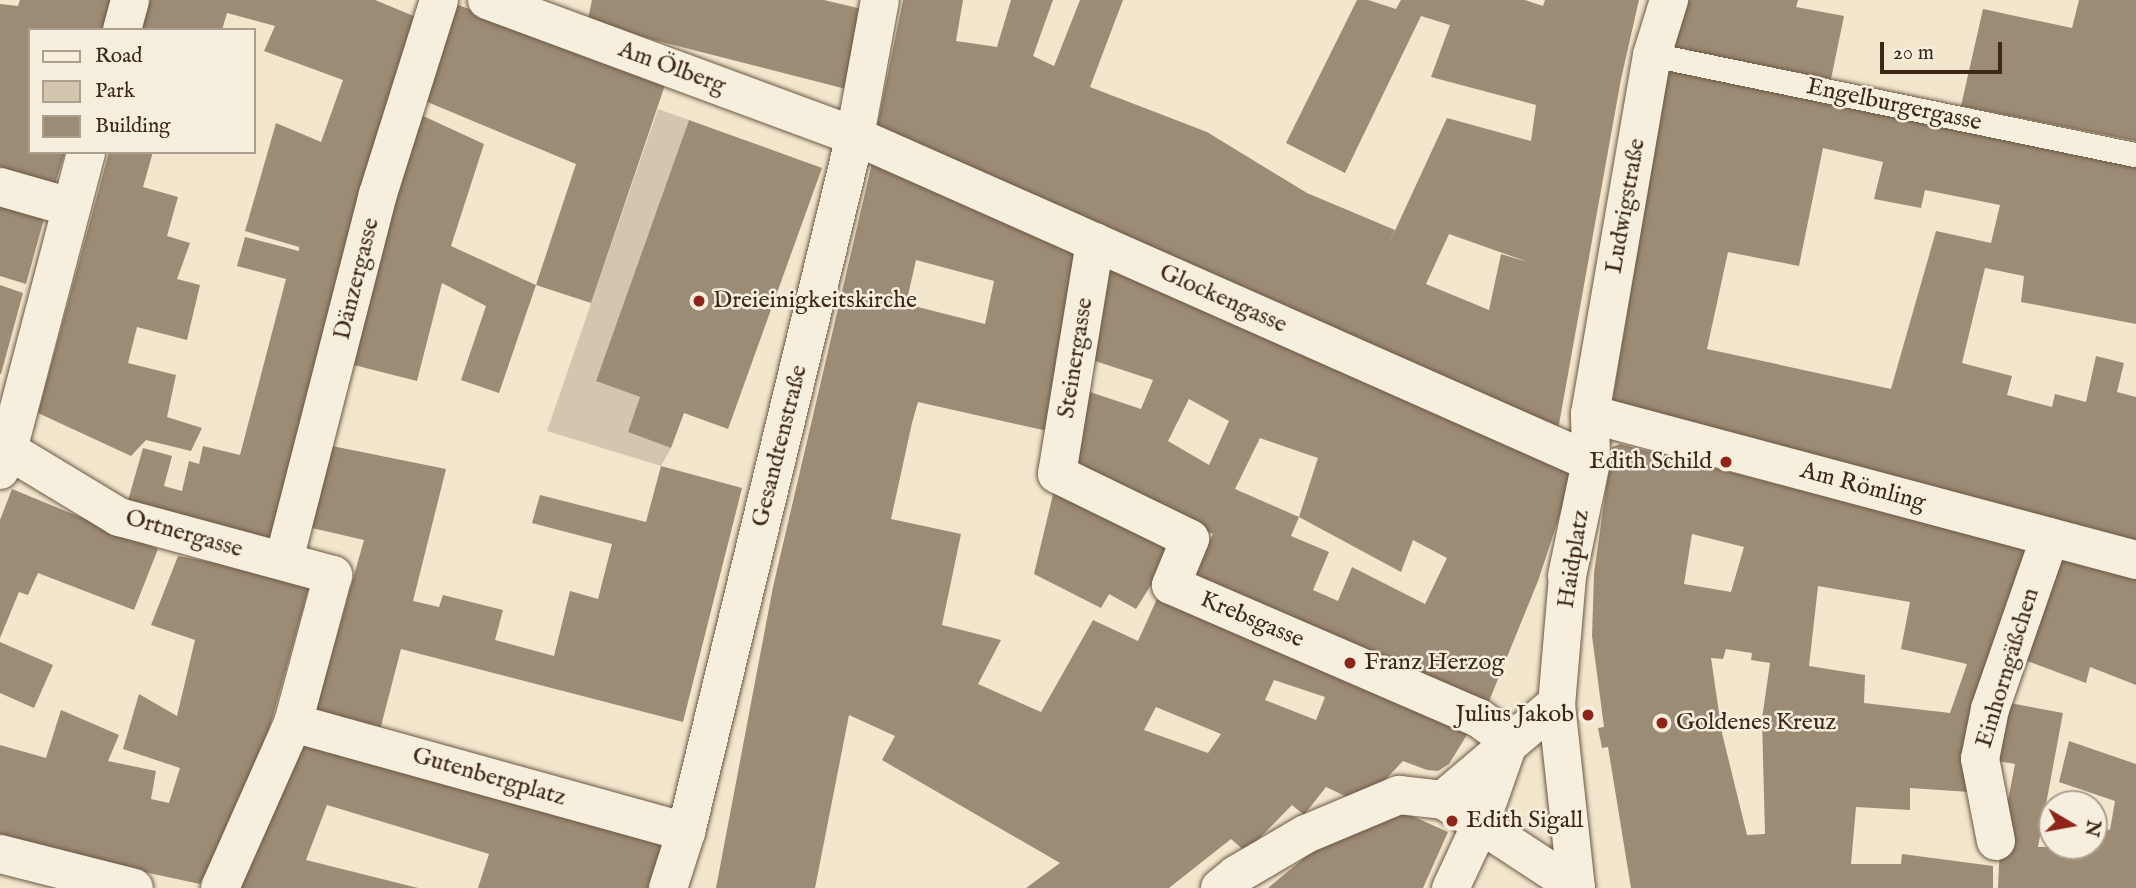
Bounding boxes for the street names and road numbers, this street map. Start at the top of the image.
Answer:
street label: Am Ölberg [614,35,730,101]
street label: Engelburgergasse [1804,72,1984,138]
street label: Ludwigstraße [1600,136,1652,276]
street label: Dänzergasse [328,215,386,343]
street label: Glockengasse [1155,258,1291,340]
street label: Steinergasse [1052,296,1100,420]
street label: Gesandtenstraße [746,362,814,530]
street label: Am Römling [1797,456,1929,518]
street label: Ortnergasse [122,504,246,564]
street label: Haidplatz [1552,508,1596,610]
street label: Krebsgasse [1196,585,1308,655]
street label: Einhorngäßchen [1970,585,2046,751]
street label: Gutenbergplatz [409,741,569,813]

